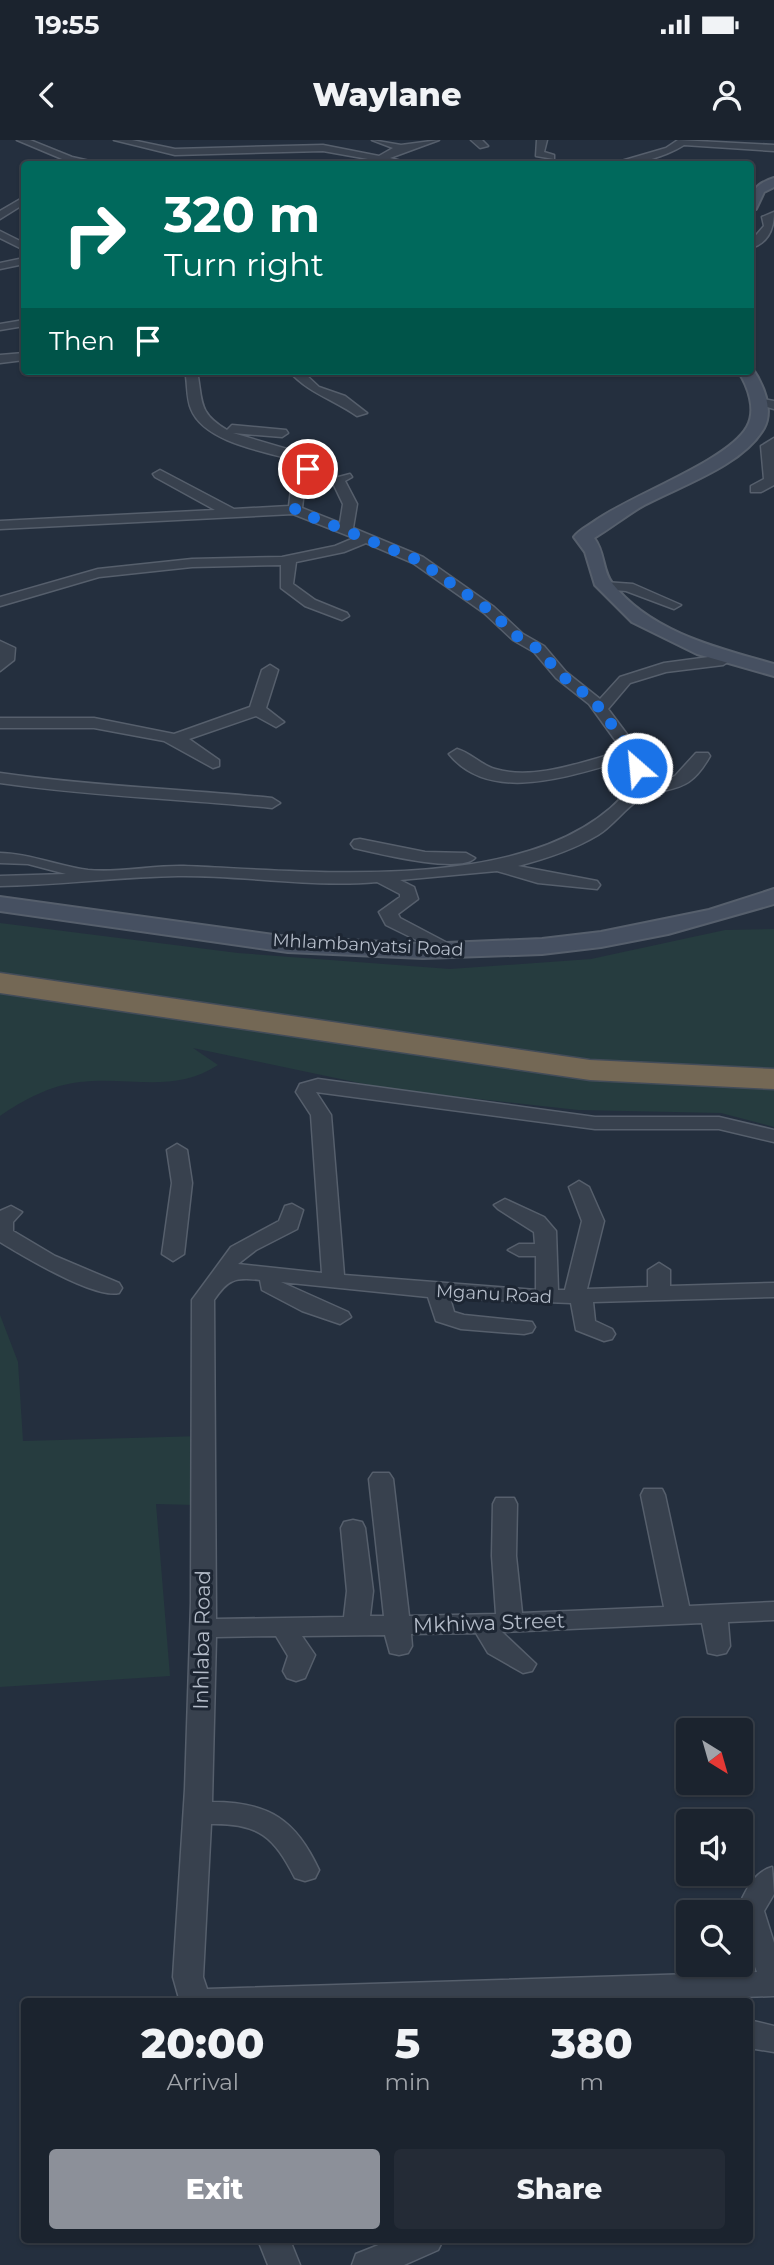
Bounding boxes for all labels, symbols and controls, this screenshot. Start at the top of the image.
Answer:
text: 19:55 [35,9,99,41]
text: Waylane [312,75,462,114]
icon: back [28,76,66,114]
icon: person [708,76,746,114]
text: 320 m [164,185,320,244]
icon: right [49,189,140,280]
text: Turn right [164,245,324,284]
icon: arrive [129,322,167,360]
text: Then [49,325,115,357]
pin [278,439,338,499]
icon: arrive [289,450,327,488]
position arrow [600,731,674,805]
street label: Mhlambanyatsi Road [272,929,464,961]
street label: Mganu Road [435,1280,553,1308]
street label: Inhlaba Road [188,1570,215,1710]
street label: Mkhiwa Street [413,1607,565,1638]
north arrow [676,1718,752,1796]
map controls [676,1718,753,1977]
button: sound [676,1809,753,1886]
button: search [676,1900,753,1977]
text: 20:00 [141,2017,264,2069]
text: 5 [395,2017,420,2069]
text: 380 [551,2017,633,2069]
text: Arrival [166,2068,239,2096]
text: min [384,2068,431,2096]
text: m [580,2068,604,2096]
button: Exit [49,2149,380,2229]
button: Share [394,2149,725,2229]

